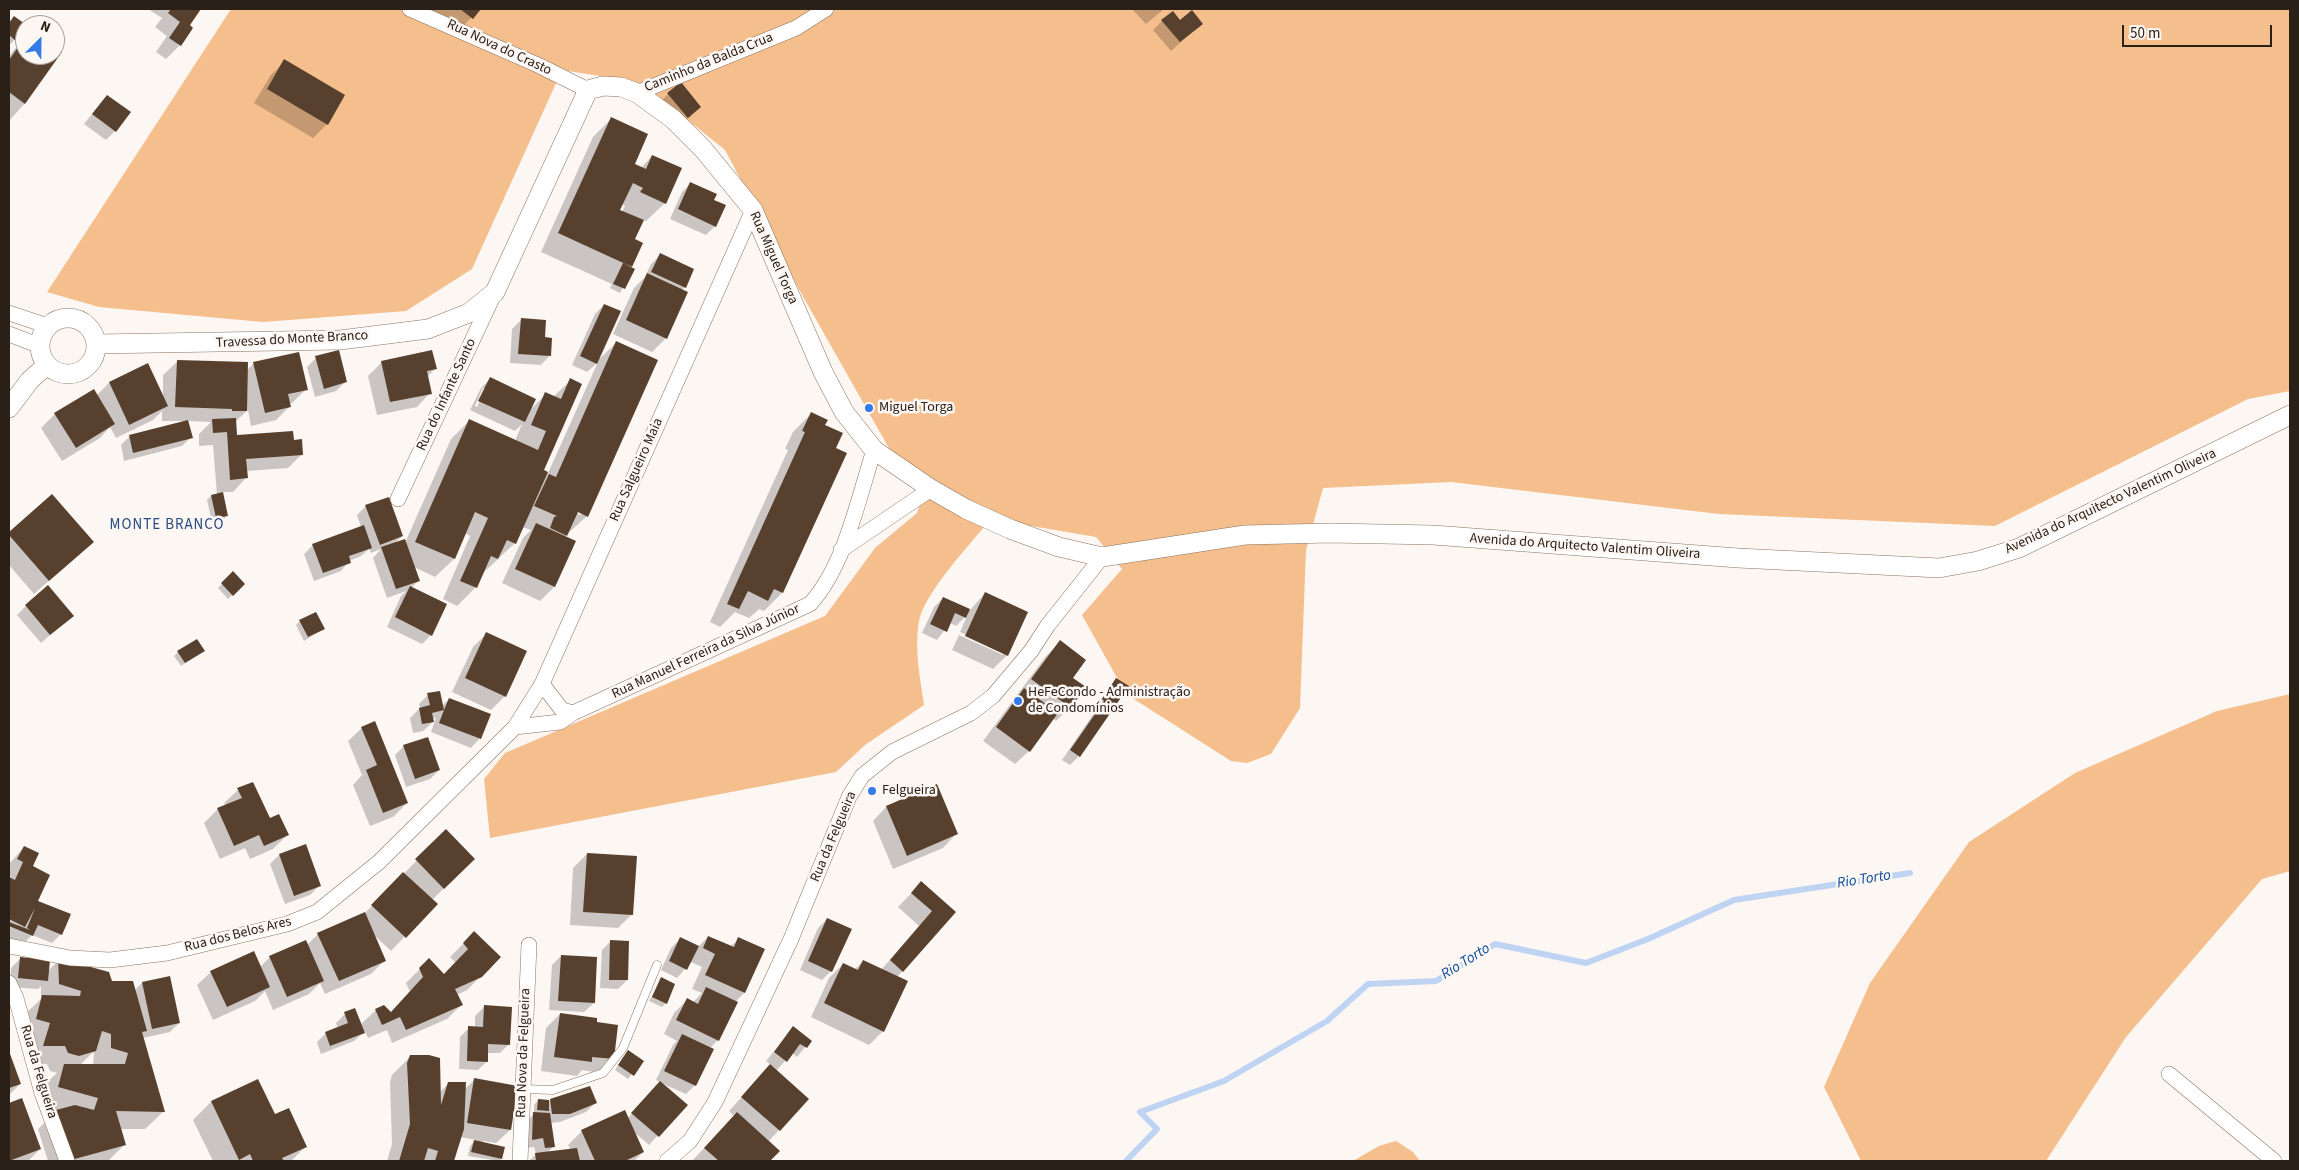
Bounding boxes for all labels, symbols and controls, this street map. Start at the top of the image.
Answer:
north arrow [15,15,65,65]
scale bar [2124,15,2274,47]
text: N [37,16,54,38]
street label: Rua Nova do Crasto [444,16,554,80]
text: 50 m [2130,23,2160,44]
street label: Caminho da Balda Crua [642,29,776,97]
street label: Rua Miguel Torga [745,209,801,307]
street label: Travessa do Monte Branco [215,328,369,352]
street label: Rua do Infante Santo [414,336,480,454]
place label: Miguel Torga [879,400,953,416]
marker: Miguel Torga [863,402,875,414]
street label: Rua Salgueiro Maia [607,416,667,524]
street label: Avenida do Arquitecto Valentim Oliveira [2003,446,2219,558]
district label: MONTE BRANCO [108,517,226,535]
street label: Avenida do Arquitecto Valentim Oliveira [1469,531,1701,563]
street label: Rua Manuel Ferreira da Silva Júnior [609,601,803,703]
place label: HeFeCondo - Administração de Condomínios [1028,685,1191,718]
marker: HeFeCondo - Administração de Condomínios [1012,695,1024,707]
place label: Felgueira [882,783,936,799]
marker: Felgueira [866,785,878,797]
street label: Rua da Felgueira [807,789,861,885]
water label: Rio Torto [1836,867,1892,893]
street label: Rua dos Belos Ares [183,914,293,956]
water label: Rio Torto [1438,940,1494,984]
street label: Rua Nova da Felgueira [513,988,535,1118]
street label: Rua da Felgueira [16,1023,60,1121]

